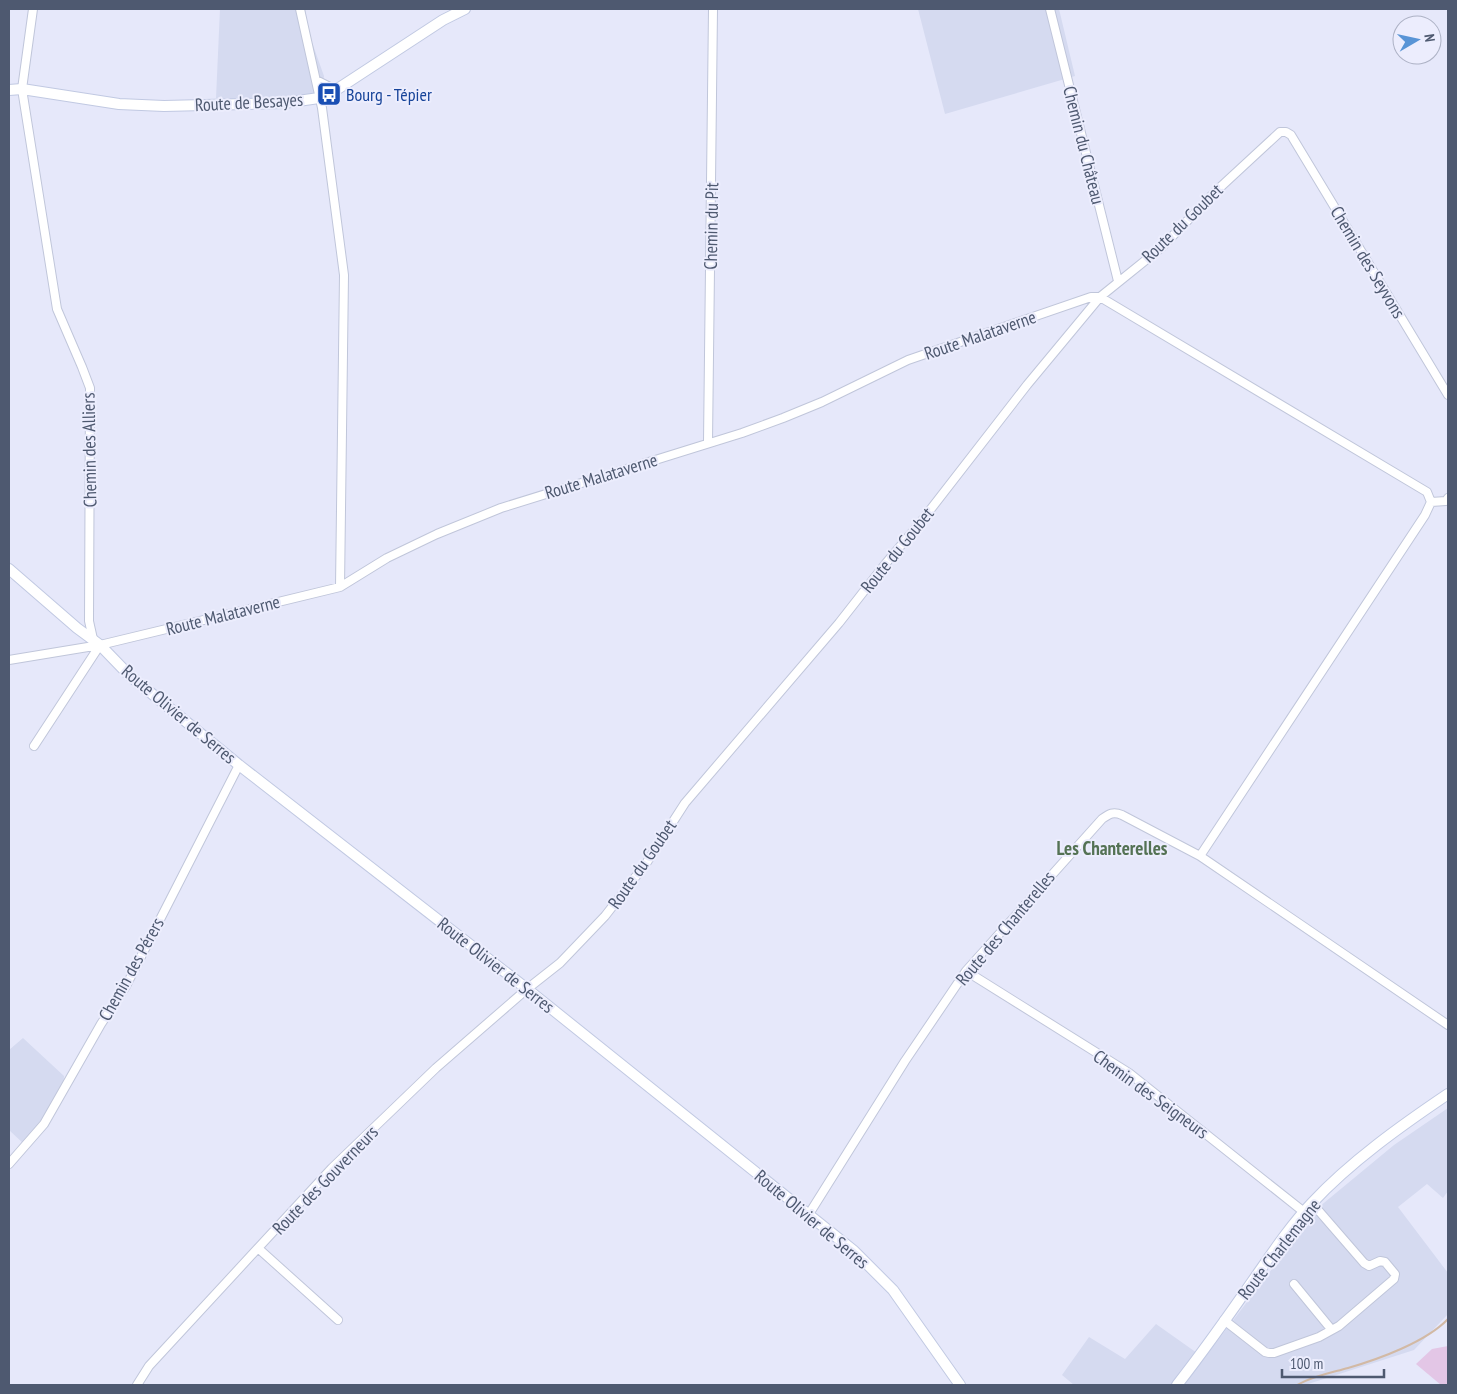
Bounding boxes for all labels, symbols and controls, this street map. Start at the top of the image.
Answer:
north arrow [1392,15,1442,65]
text: N [1420,33,1439,43]
bus stop icon: Bourg - Tépier [316,81,342,107]
place label: Bourg - Tépier [346,83,432,106]
street label: Chemin du Château [1058,84,1110,206]
street label: Route de Besayes [194,88,304,116]
street label: Route du Goubet [1137,179,1227,267]
street label: Chemin du Pit [699,182,723,270]
street label: Chemin des Seyvons [1326,202,1410,322]
street label: Route Malataverne [921,305,1039,365]
street label: Chemin des Alliers [76,392,102,508]
street label: Route Malataverne [542,448,660,504]
street label: Route du Goubet [855,502,939,598]
street label: Route Malataverne [164,590,282,640]
street label: Route Olivier de Serres [117,659,241,769]
street label: Route du Goubet [603,815,681,913]
district label: Les Chanterelles [1057,836,1168,860]
street label: Route des Chanterelles [950,866,1060,990]
street label: Route Olivier de Serres [433,912,559,1018]
street label: Chemin des Pérers [93,913,169,1025]
street label: Chemin des Seigneurs [1089,1044,1213,1144]
street label: Route des Gouverneurs [267,1121,383,1239]
street label: Route Olivier de Serres [750,1164,874,1274]
street label: Route Charlemagne [1233,1194,1325,1304]
scale bar [1282,1346,1384,1378]
text: 100 m [1290,1354,1323,1373]

